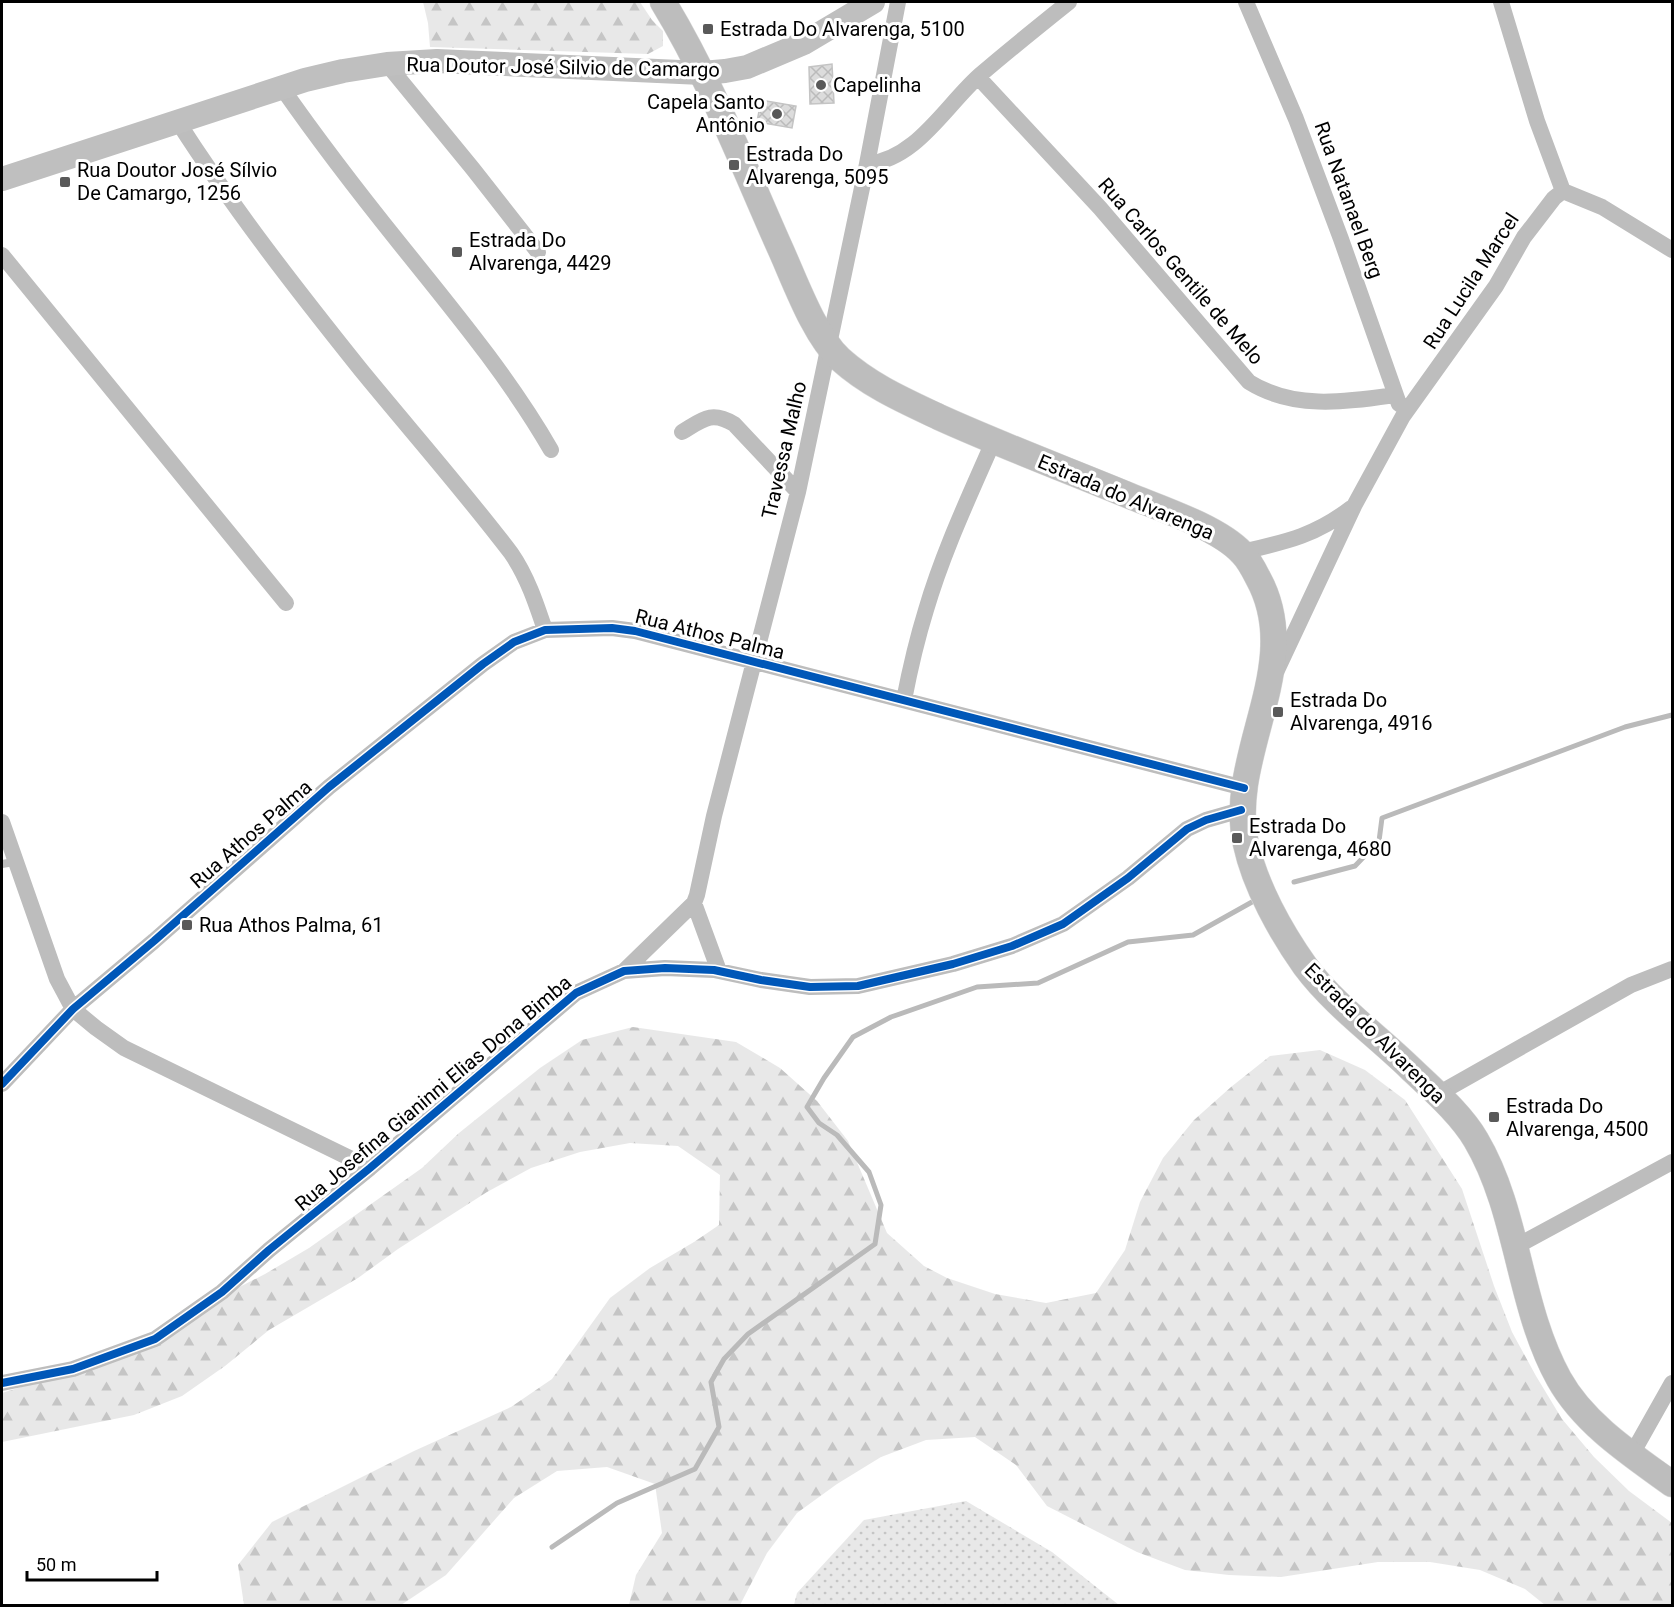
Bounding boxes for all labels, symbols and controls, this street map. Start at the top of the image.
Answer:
place label: Estrada Do Alvarenga, 5100 [720,17,965,41]
marker: Estrada Do Alvarenga, 5100 [701,22,715,36]
street label: Rua Doutor José Silvio de Camargo [406,52,720,82]
place label: Capelinha [833,73,921,97]
marker: Capelinha [814,78,828,92]
place label: Capela Santo Antônio [647,90,765,137]
marker: Capela Santo Antônio [770,107,784,121]
street label: Rua Natanael Berg [1310,118,1388,282]
place label: Estrada Do Alvarenga, 5095 [746,142,889,189]
place label: Rua Doutor José Sílvio De Camargo, 1256 [77,158,277,205]
marker: Estrada Do Alvarenga, 5095 [727,158,741,172]
street label: Rua Carlos Gentile de Melo [1093,173,1269,369]
marker: Rua Doutor José Sílvio De Camargo, 1256 [58,175,72,189]
street label: Rua Lucila Marcel [1418,208,1524,354]
place label: Estrada Do Alvarenga, 4429 [469,228,612,275]
marker: Estrada Do Alvarenga, 4429 [450,245,464,259]
street label: Travessa Malho [756,379,812,521]
street label: Estrada do Alvarenga [1034,449,1218,545]
street label: Rua Athos Palma [633,604,787,664]
place label: Estrada Do Alvarenga, 4916 [1290,688,1433,735]
marker: Estrada Do Alvarenga, 4916 [1271,705,1285,719]
street label: Rua Athos Palma [185,775,317,893]
place label: Estrada Do Alvarenga, 4680 [1249,814,1392,861]
marker: Estrada Do Alvarenga, 4680 [1230,831,1244,845]
place label: Rua Athos Palma, 61 [199,913,383,937]
marker: Rua Athos Palma, 61 [180,918,194,932]
street label: Estrada do Alvarenga [1300,958,1450,1108]
street label: Rua Josefina Gianinni Elias Dona Bimba [290,970,576,1216]
place label: Estrada Do Alvarenga, 4500 [1506,1094,1649,1141]
marker: Estrada Do Alvarenga, 4500 [1487,1110,1501,1124]
scale bar [27,1544,158,1582]
text: 50 m [36,1554,76,1575]

